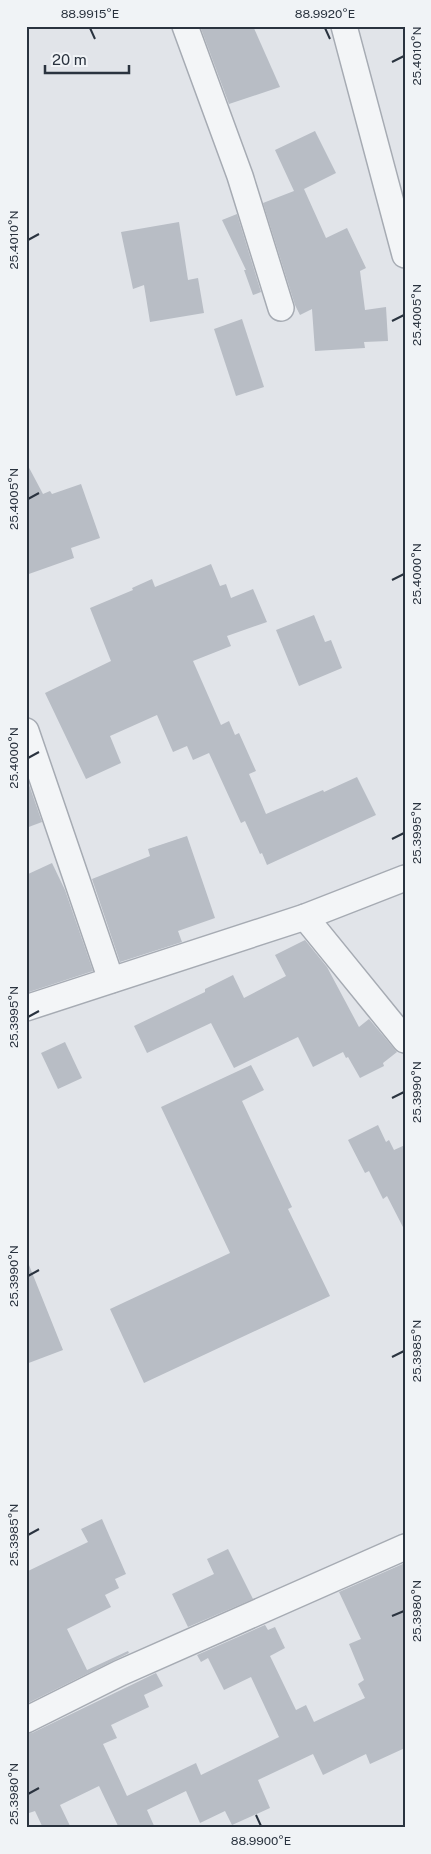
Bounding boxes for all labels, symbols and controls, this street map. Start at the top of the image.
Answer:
text: 88.9915°E [61,7,119,21]
text: 88.9920°E [295,7,355,21]
text: 25.4010°N [410,26,424,86]
scale bar [45,42,129,74]
text: 20 m [52,51,87,68]
text: 25.4010°N [7,210,21,270]
text: 25.4005°N [410,284,424,346]
text: 25.4005°N [7,468,21,530]
text: 25.4000°N [410,543,424,605]
text: 25.4000°N [7,727,21,789]
text: 25.3995°N [410,802,424,864]
text: 25.3995°N [7,986,21,1048]
text: 25.3990°N [410,1061,424,1123]
text: 25.3990°N [7,1245,21,1307]
text: 25.3985°N [410,1320,424,1382]
text: 25.3985°N [7,1504,21,1566]
text: 25.3980°N [410,1580,424,1642]
text: 25.3980°N [7,1763,21,1825]
text: 88.9900°E [231,1834,291,1848]

